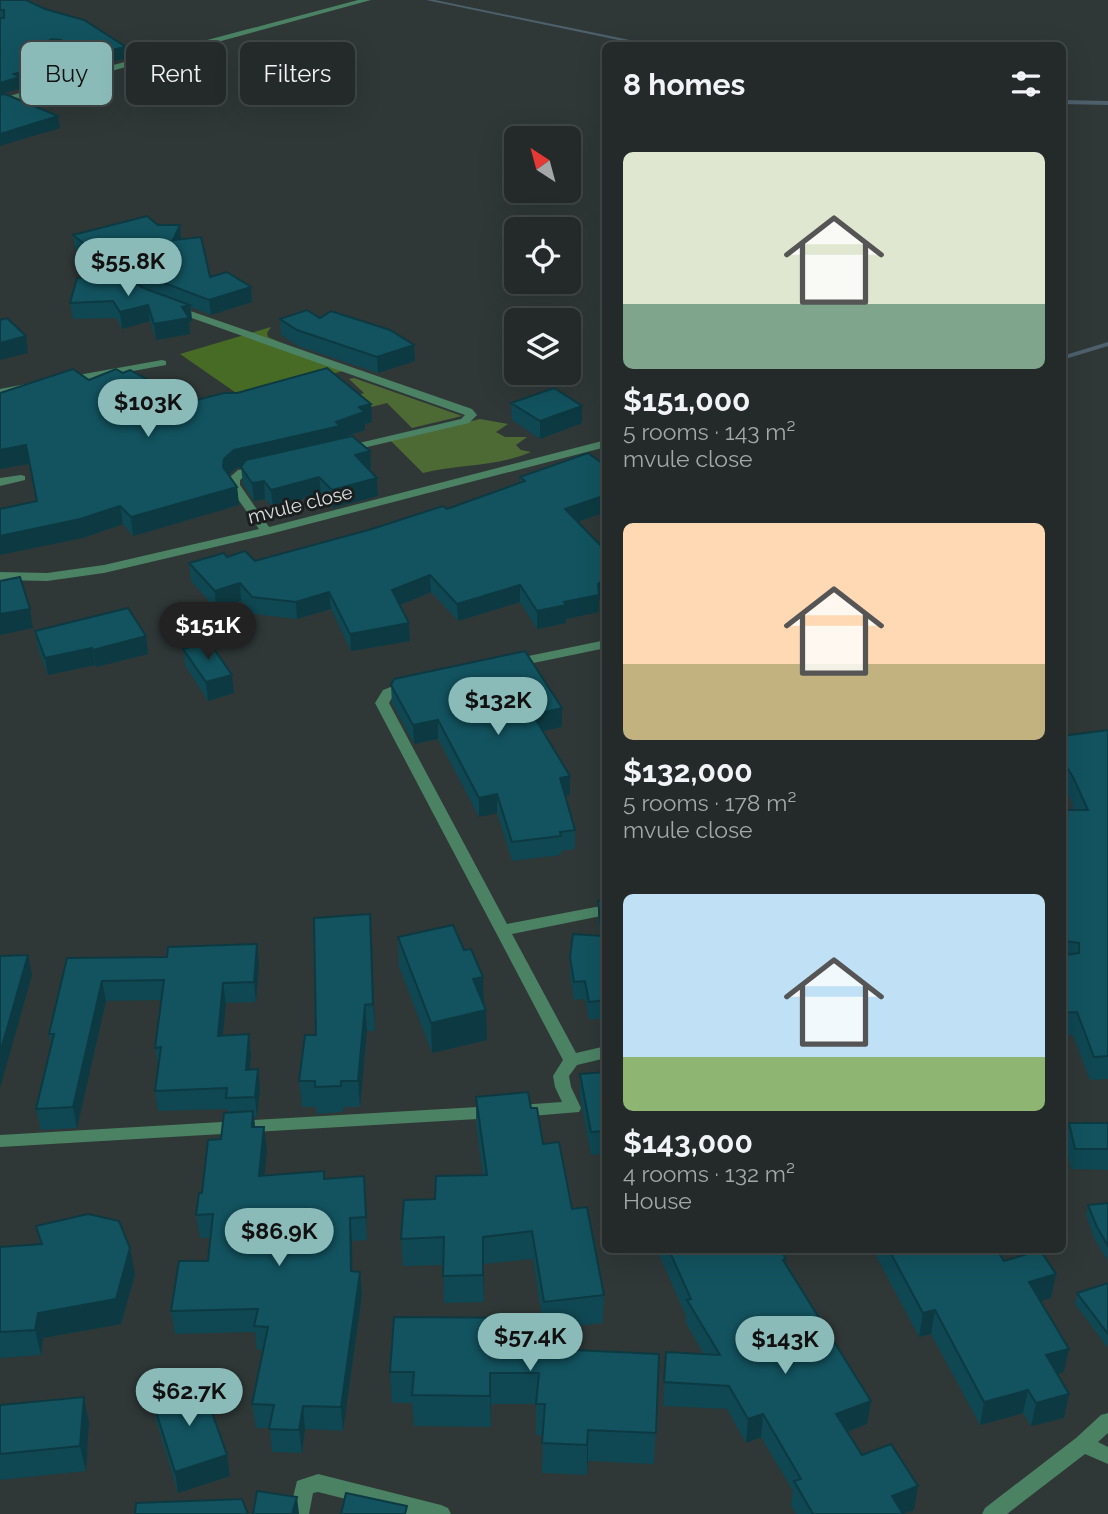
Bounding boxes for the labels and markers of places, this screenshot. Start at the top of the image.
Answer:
pin: $55.8K [71,238,185,298]
pin: $103K [99,380,197,439]
pin: $151K [159,602,257,662]
pin: $132K [449,678,547,737]
pin: $86.9K [222,1208,336,1268]
pin: $57.4K [473,1314,587,1373]
pin: $143K [736,1316,834,1376]
pin: $62.7K [132,1368,246,1428]

